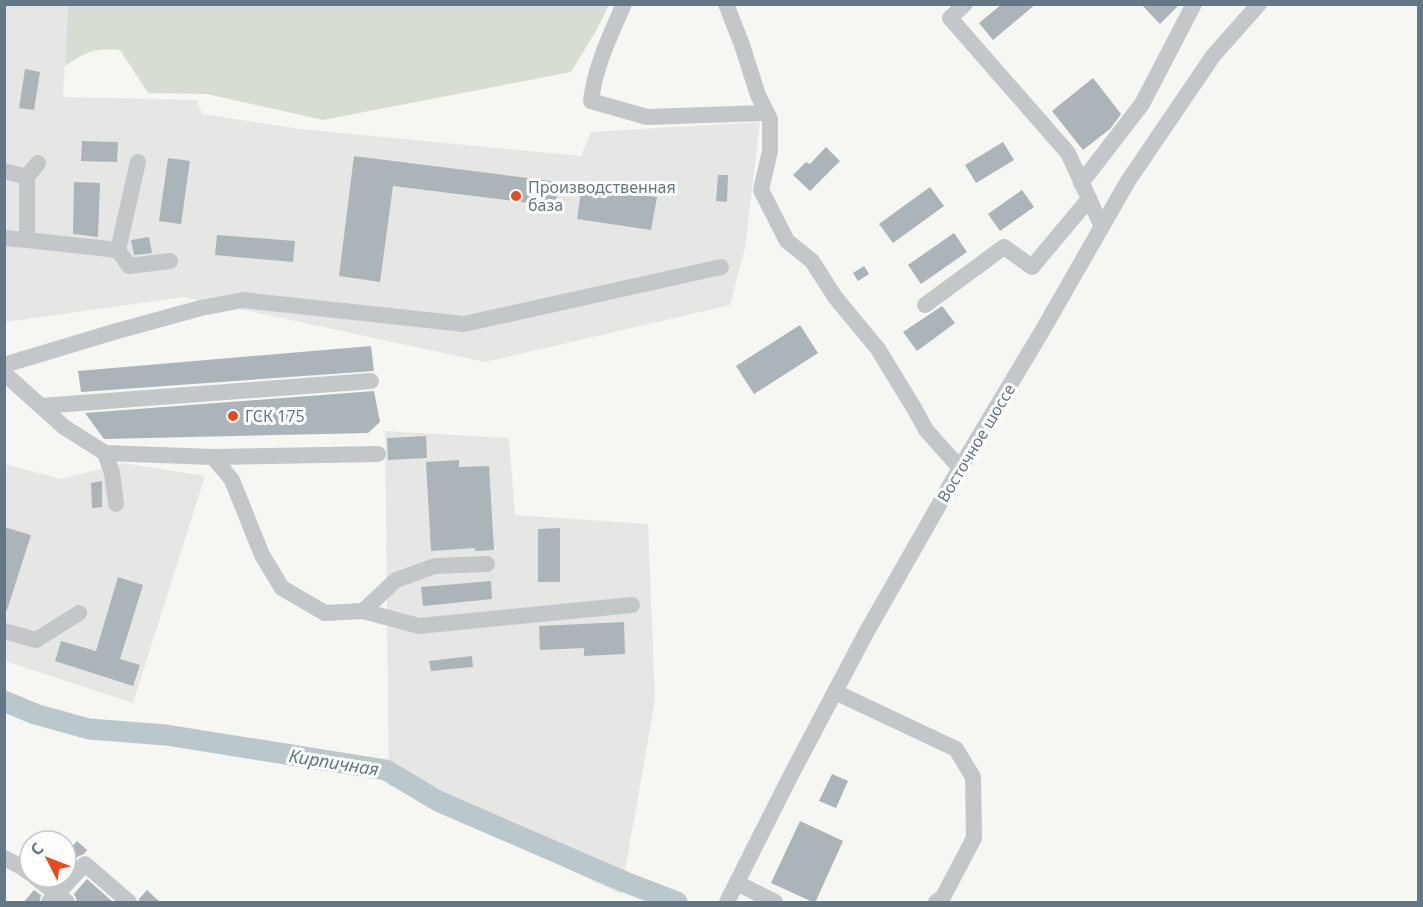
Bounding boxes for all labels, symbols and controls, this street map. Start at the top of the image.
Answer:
place label: Производственная база [528,176,676,216]
marker: Производственная база [509,189,523,203]
street label: Восточное шоссе [932,380,1020,506]
place label: ГСК 175 [245,405,305,427]
marker: ГСК 175 [226,409,240,423]
water label: Кирпичная [287,743,381,781]
north arrow [18,829,78,889]
text: С [25,838,48,860]

